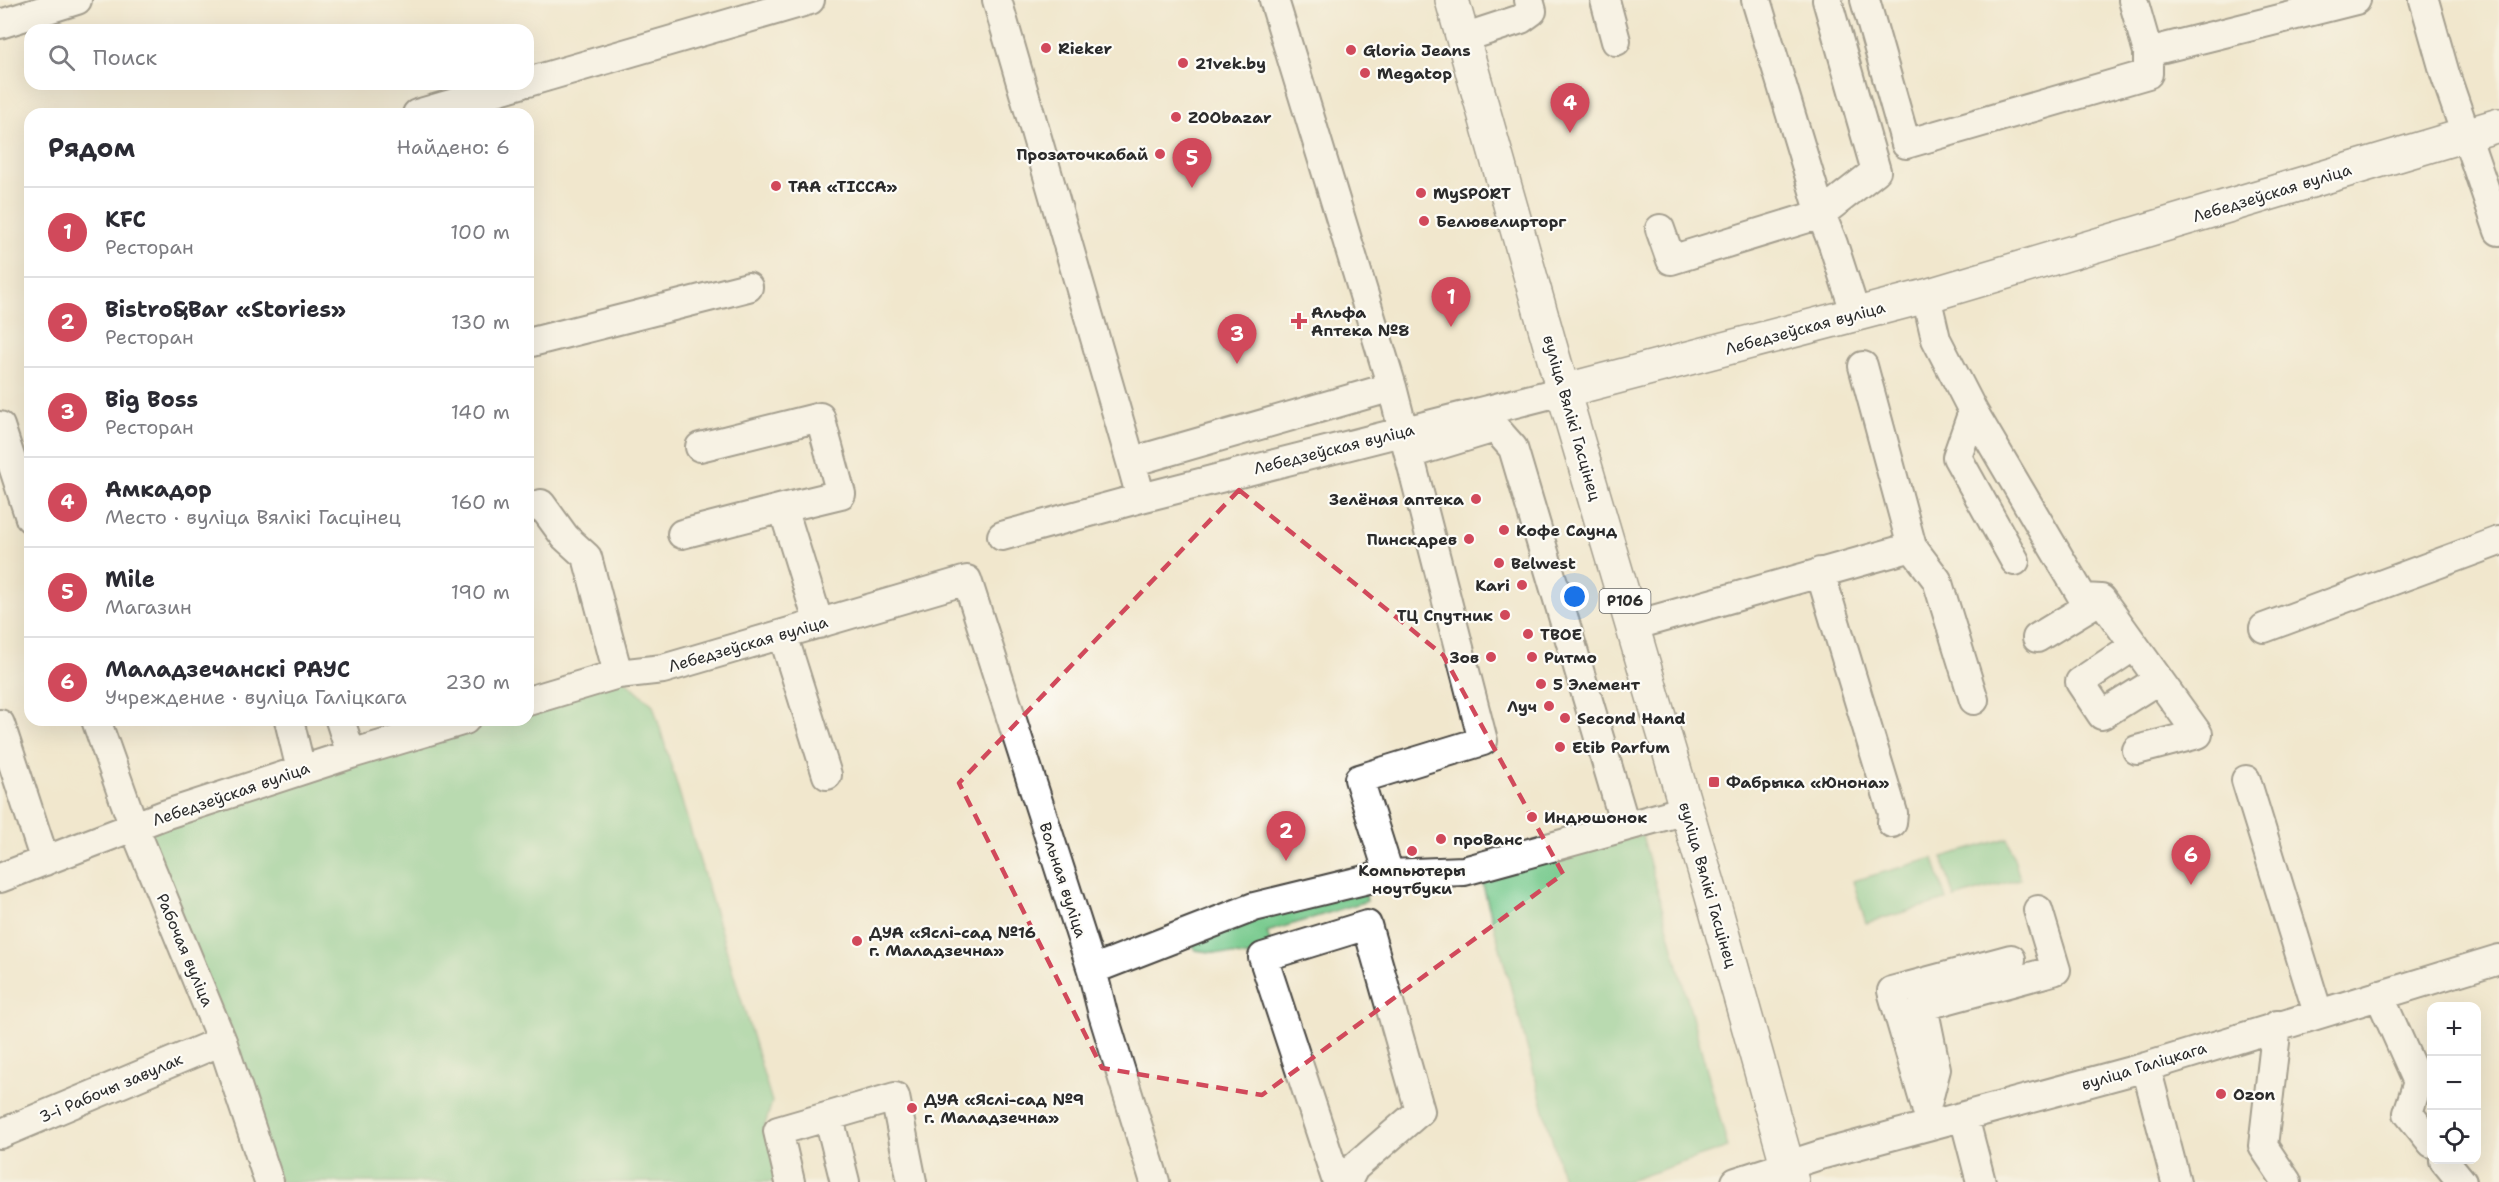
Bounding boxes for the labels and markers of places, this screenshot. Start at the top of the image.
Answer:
place label: Rieker [1058,38,1113,59]
place label: Gloria Jeans [1363,40,1471,61]
marker: Rieker [1039,41,1053,55]
marker: Gloria Jeans [1344,43,1358,57]
place label: 21vek.by [1195,53,1266,74]
marker: 21vek.by [1176,56,1190,70]
place label: Megatop [1377,63,1452,84]
marker: Megatop [1358,66,1372,80]
pin: 4 [1550,84,1590,133]
place label: ZOObazar [1188,107,1272,128]
marker: ZOObazar [1169,110,1183,124]
pin: 5 [1172,138,1212,188]
place label: Прозаточкабай [1017,144,1148,165]
marker: Прозаточкабай [1153,147,1167,161]
place label: ТАА «ТIССА» [788,176,898,197]
marker: ТАА «ТIССА» [769,179,783,193]
place label: MySPORT [1433,183,1511,204]
marker: MySPORT [1414,186,1428,200]
place label: Белювелирторг [1436,211,1567,232]
marker: Белювелирторг [1417,214,1431,228]
pin: 1 [1432,278,1470,327]
place label: Альфа Аптека №8 [1311,302,1409,341]
pin: 3 [1218,314,1256,364]
marker: Альфа Аптека №8 [1292,314,1306,328]
place label: Зелёная аптека [1329,489,1464,510]
marker: Зелёная аптека [1469,492,1483,506]
place label: Кофе Саунд [1516,520,1618,541]
marker: Кофе Саунд [1497,523,1511,537]
place label: Пинскдрев [1367,529,1457,550]
marker: Пинскдрев [1462,532,1476,546]
place label: Belwest [1511,553,1576,574]
marker: Belwest [1492,556,1506,570]
place label: Kari [1475,575,1510,596]
marker: Kari [1515,578,1529,592]
place label: ТЦ Спутник [1397,605,1493,626]
marker: ТЦ Спутник [1498,608,1512,622]
place label: ТВОЕ [1540,624,1582,645]
marker: ТВОЕ [1521,627,1535,641]
place label: Зов [1450,647,1479,668]
place label: Ритмо [1544,647,1597,668]
marker: Зов [1484,650,1498,664]
marker: Ритмо [1525,650,1539,664]
place label: 5 Элемент [1553,674,1641,695]
marker: 5 Элемент [1534,677,1548,691]
place label: Луч [1507,696,1537,717]
marker: Луч [1542,699,1556,713]
place label: Second Hand [1577,708,1686,729]
marker: Second Hand [1558,711,1572,725]
place label: Etib Parfum [1572,737,1670,758]
marker: Etib Parfum [1553,740,1567,754]
place label: Фабрыка «Юнона» [1726,772,1890,793]
marker: Фабрыка «Юнона» [1707,775,1721,789]
place label: Индюшонок [1544,807,1647,828]
marker: Индюшонок [1525,810,1539,824]
pin: 2 [1266,812,1306,861]
place label: проВанс [1453,829,1523,850]
marker: проВанс [1434,832,1448,846]
pin: 6 [2172,836,2210,885]
marker: Компьютеры ноутбуки [1405,844,1419,858]
place label: Компьютеры ноутбуки [1358,860,1466,899]
place label: ДУА «Яслі-сад №16 г. Маладзечна» [869,922,1036,961]
marker: ДУА «Яслі-сад №16 г. Маладзечна» [850,934,864,948]
place label: Ozon [2233,1084,2276,1105]
marker: Ozon [2214,1087,2228,1101]
place label: ДУА «Яслі-сад №9 г. Маладзечна» [924,1089,1084,1128]
marker: ДУА «Яслі-сад №9 г. Маладзечна» [905,1101,919,1115]

